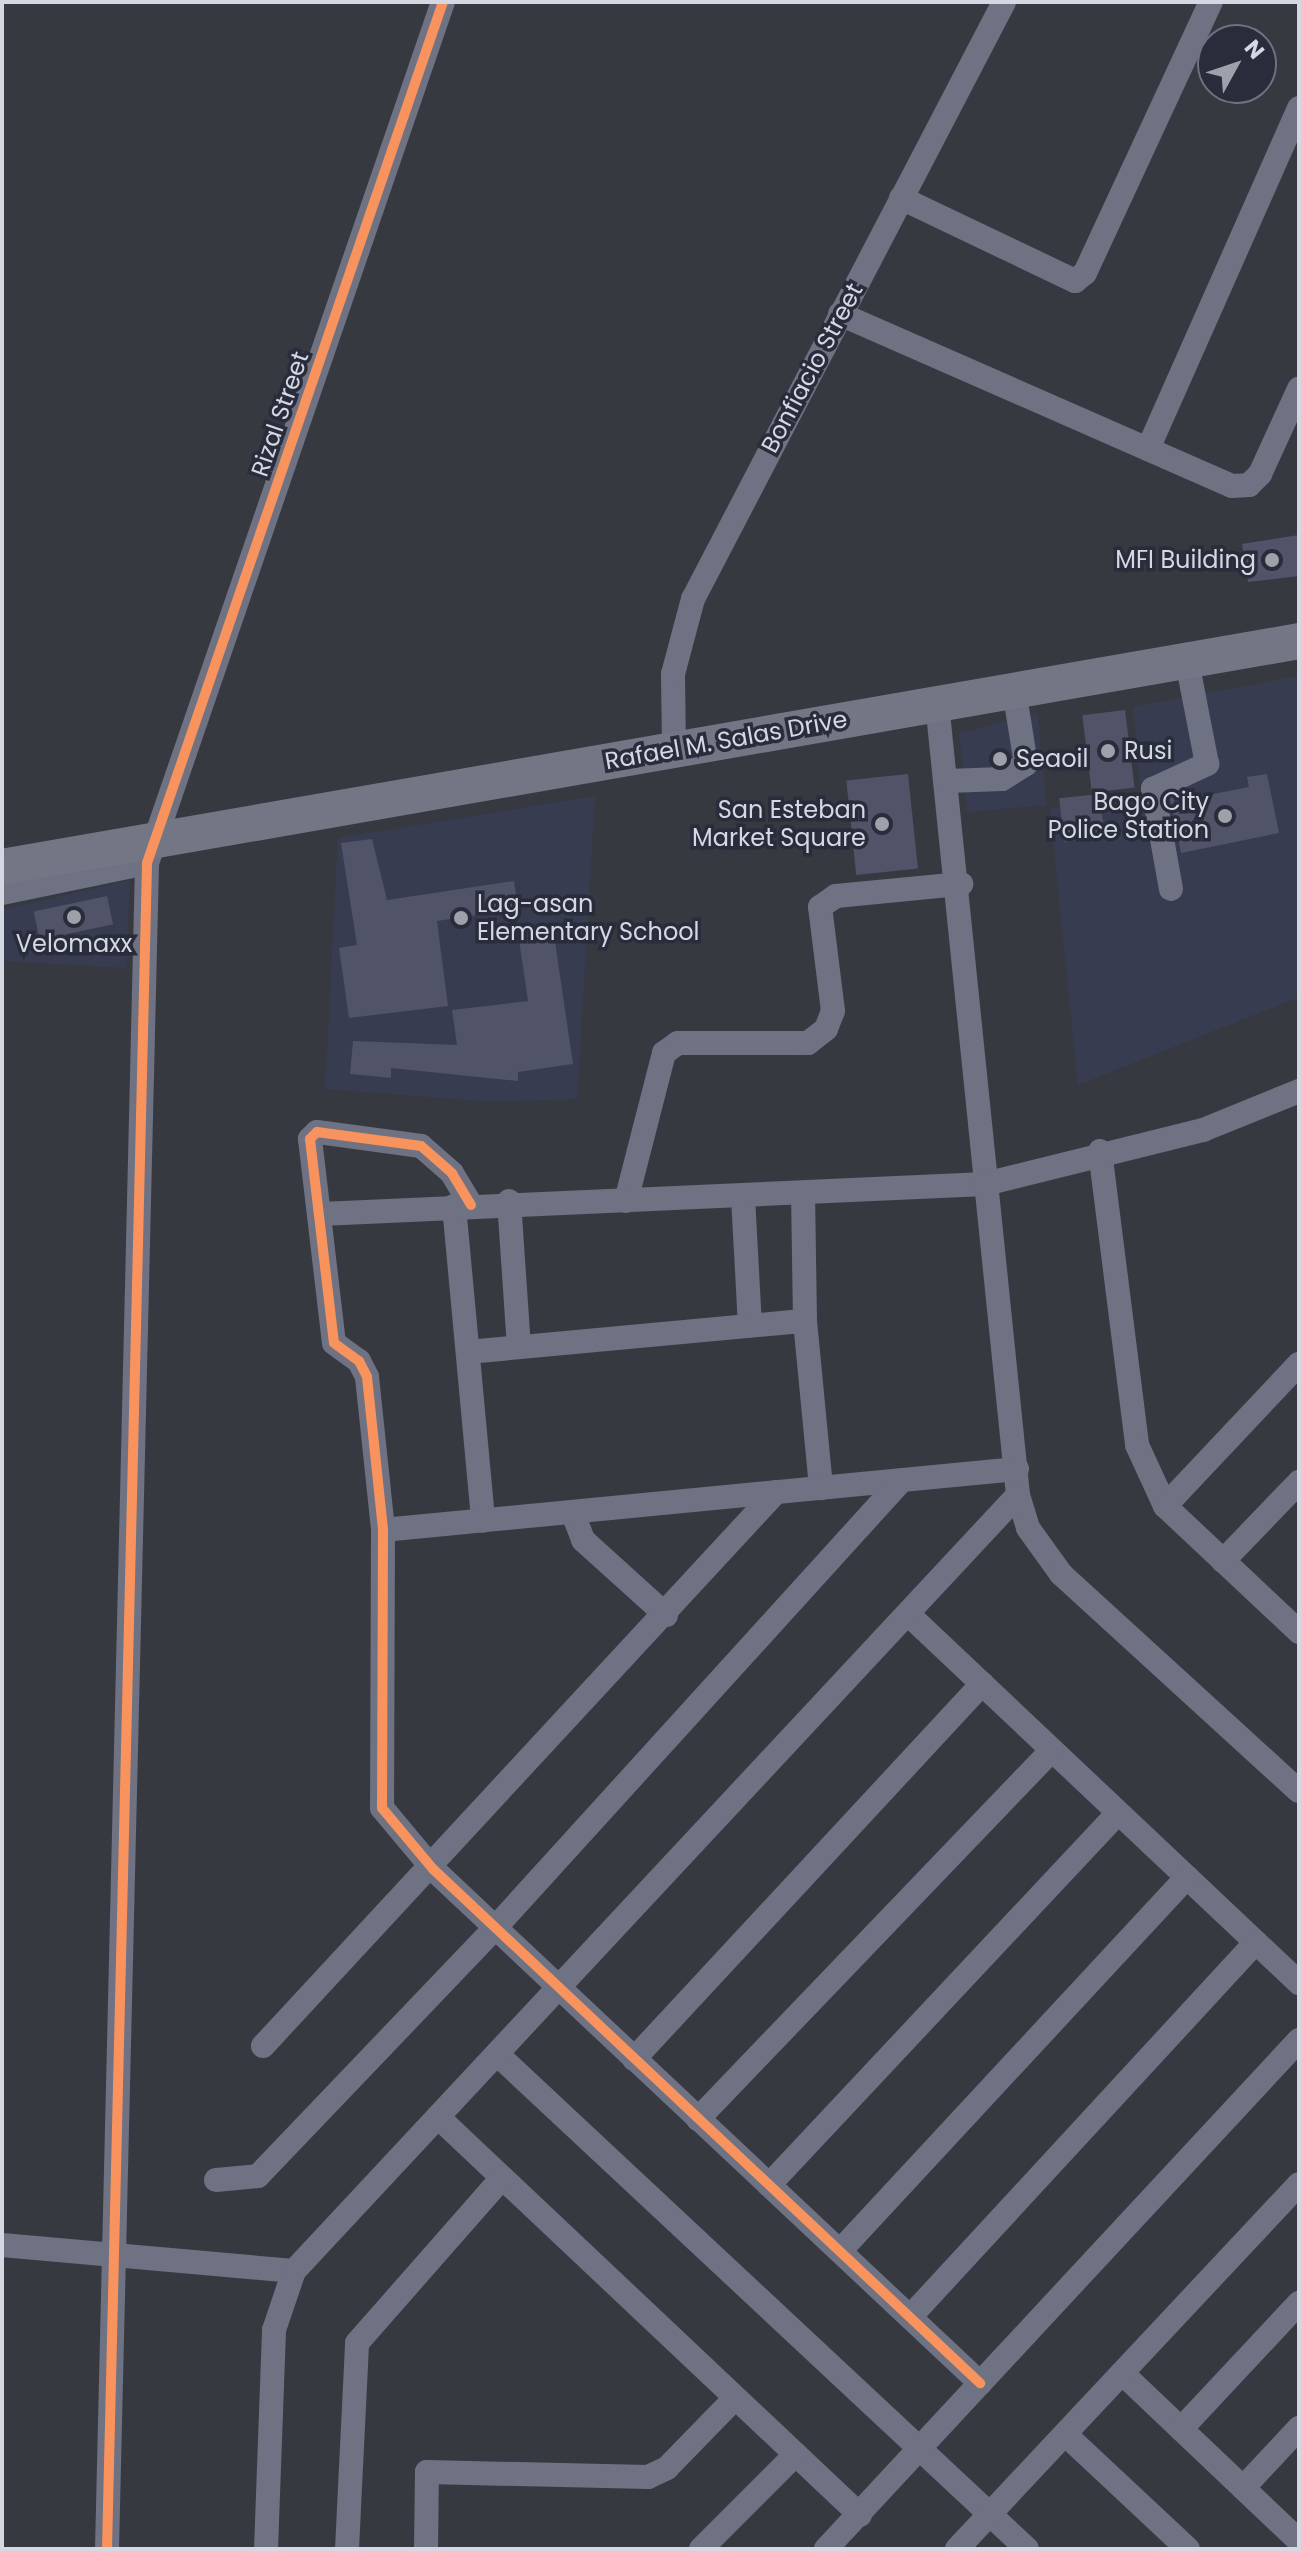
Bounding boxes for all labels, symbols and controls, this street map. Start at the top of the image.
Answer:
north arrow [1197,24,1277,104]
text: N [1237,33,1271,66]
street label: Bonfiacio Street [755,278,869,458]
street label: Rizal Street [245,348,315,480]
place label: MFI Building [1115,546,1256,574]
marker: MFI Building [1263,551,1281,569]
street label: Rafael M. Salas Drive [602,704,850,776]
place label: Rusi [1124,737,1172,765]
marker: Rusi [1099,742,1117,760]
place label: Seaoil [1016,745,1088,773]
marker: Seaoil [991,750,1009,768]
place label: Bago City Police Station [1048,788,1209,844]
place label: San Esteban Market Square [692,796,866,852]
marker: Bago City Police Station [1216,807,1234,825]
marker: San Esteban Market Square [873,815,891,833]
place label: Lag-asan Elementary School [477,890,700,946]
marker: Velomaxx [65,908,83,926]
marker: Lag-asan Elementary School [452,909,470,927]
place label: Velomaxx [16,930,132,958]

